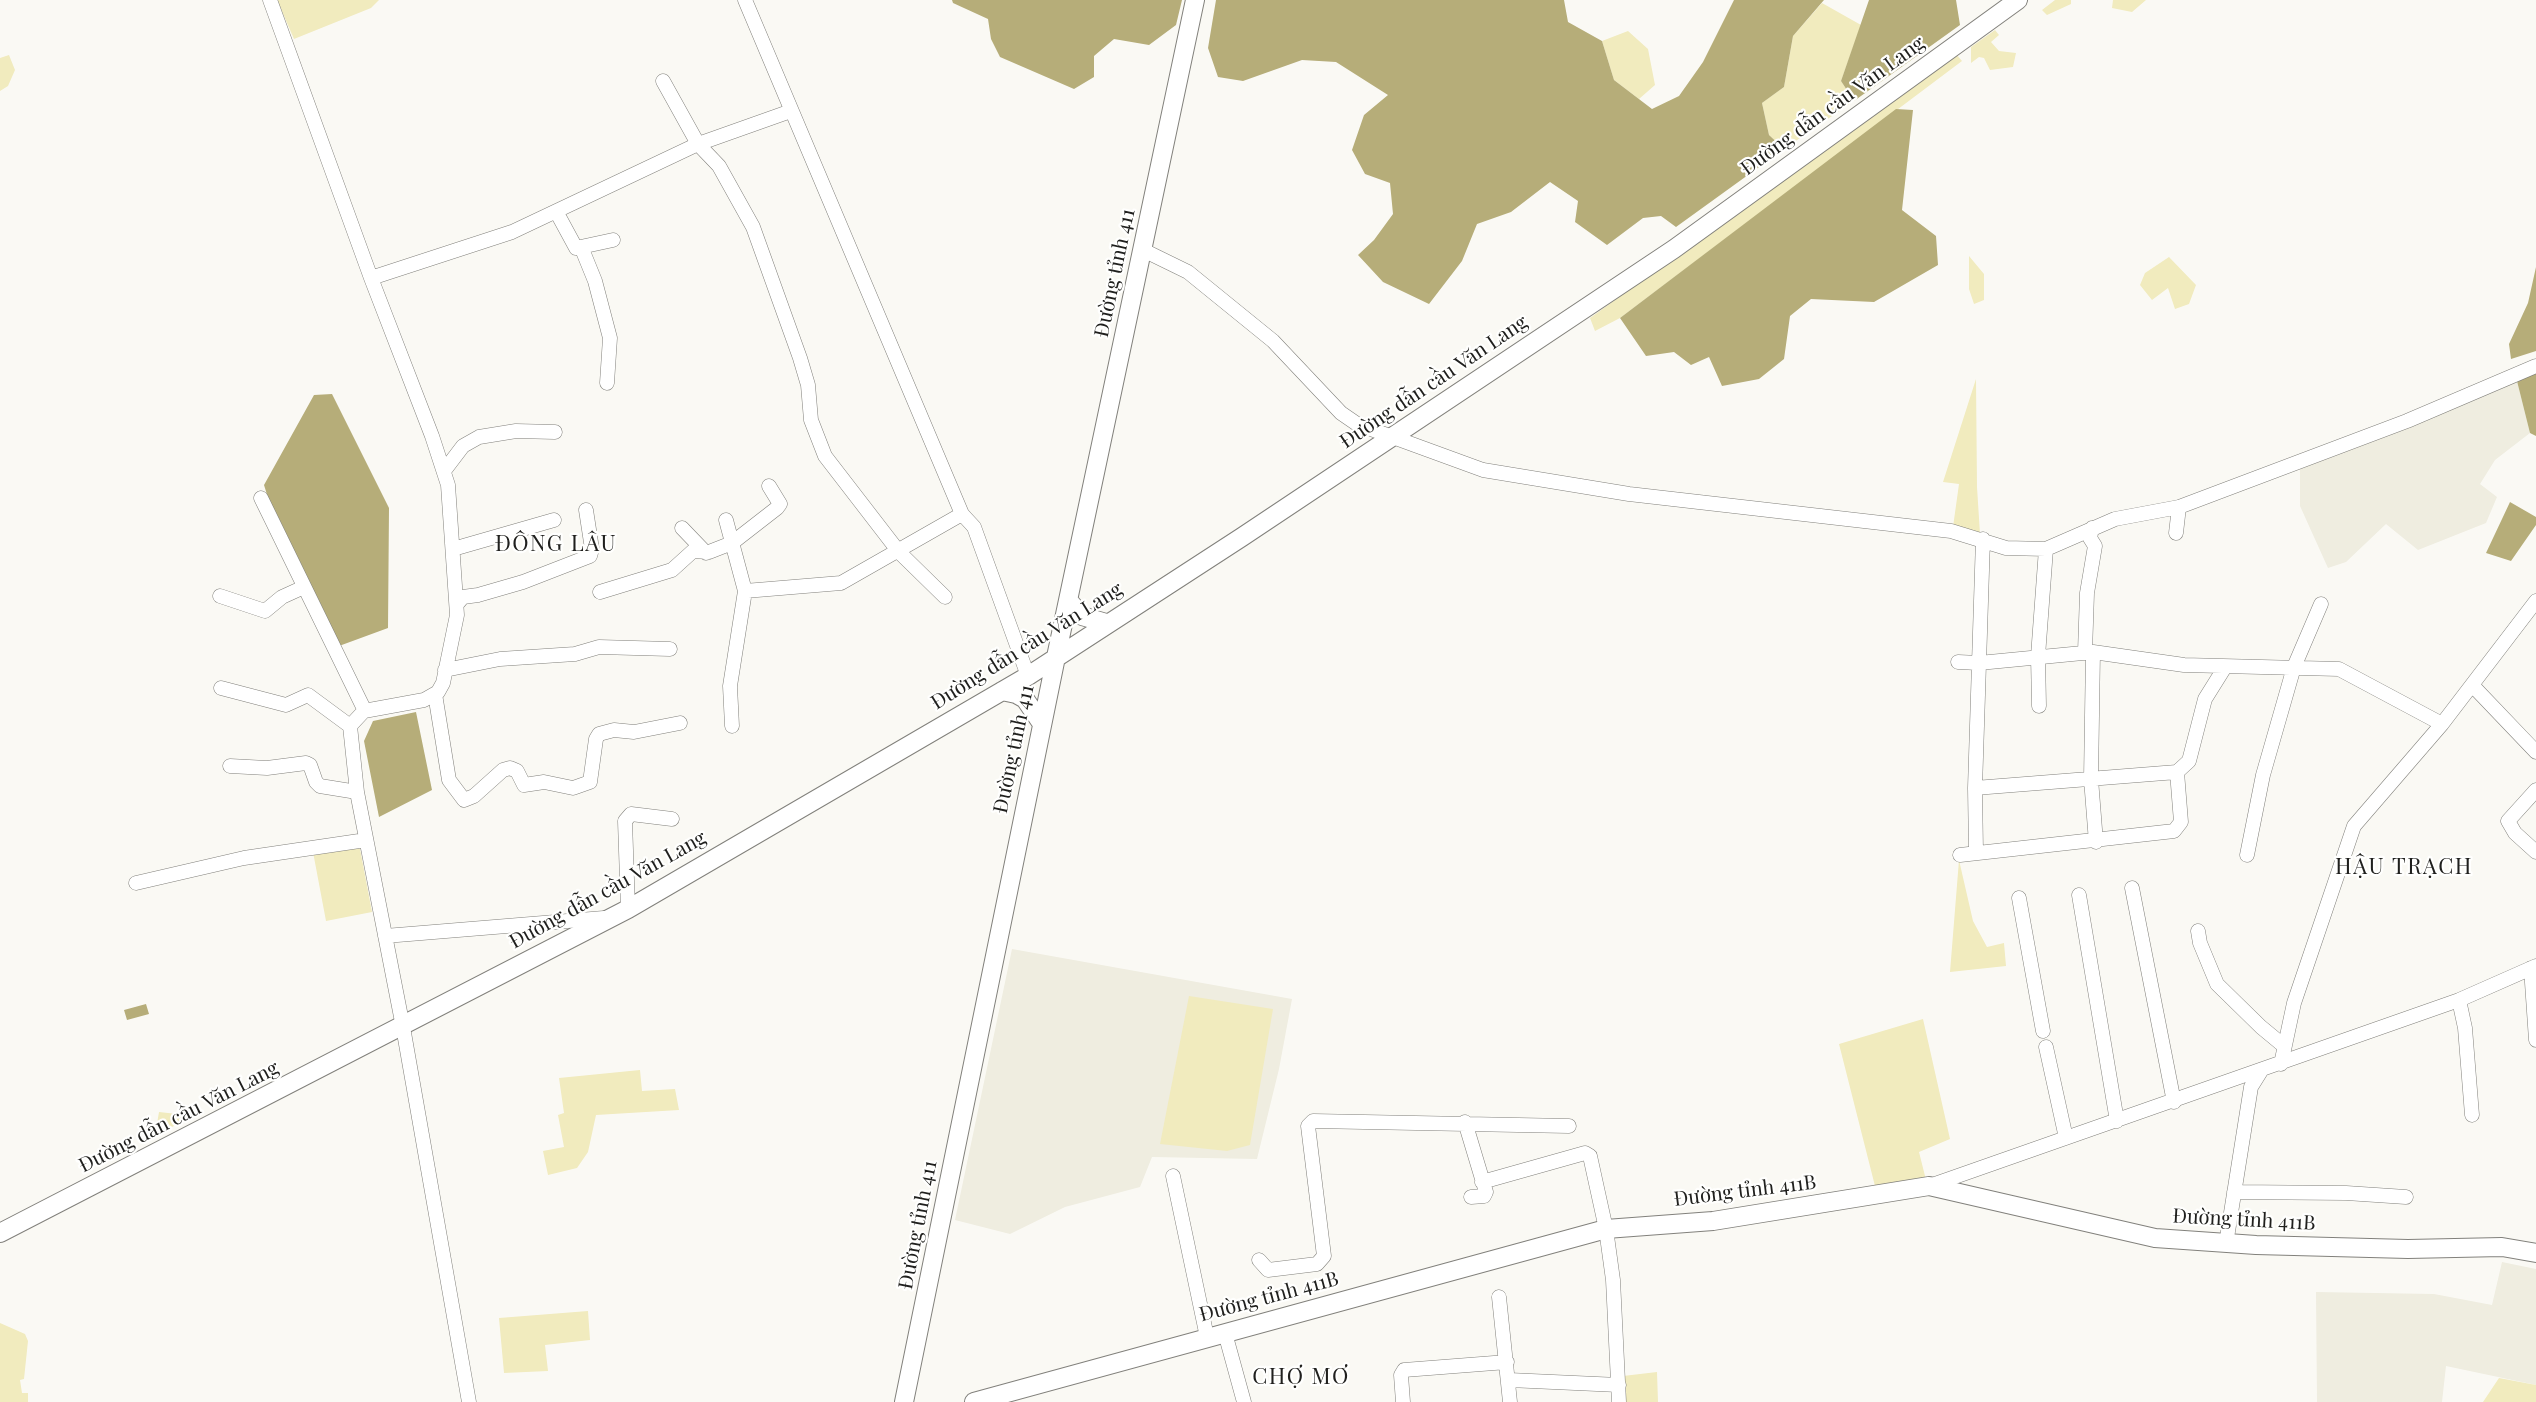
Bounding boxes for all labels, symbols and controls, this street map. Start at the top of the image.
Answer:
street label: Đường dẫn cầu Văn Lang [1736,31,1930,181]
street label: Đường tỉnh 411 [1090,207,1140,339]
street label: Đường dẫn cầu Văn Lang [1336,310,1532,454]
district label: ĐÔNG LÂU [495,531,617,557]
street label: Đường dẫn cầu Văn Lang [927,577,1127,715]
street label: Đường tỉnh 411 [989,683,1039,815]
street label: Đường dẫn cầu Văn Lang [505,826,711,954]
district label: HẬU TRẠCH [2335,854,2473,880]
street label: Đường dẫn cầu Văn Lang [75,1056,283,1178]
street label: Đường tỉnh 411 [894,1159,942,1291]
street label: Đường tỉnh 411B [1673,1170,1817,1212]
street label: Đường tỉnh 411B [2172,1204,2316,1236]
street label: Đường tỉnh 411B [1197,1267,1341,1327]
district label: CHỢ MƠ [1252,1364,1350,1390]

